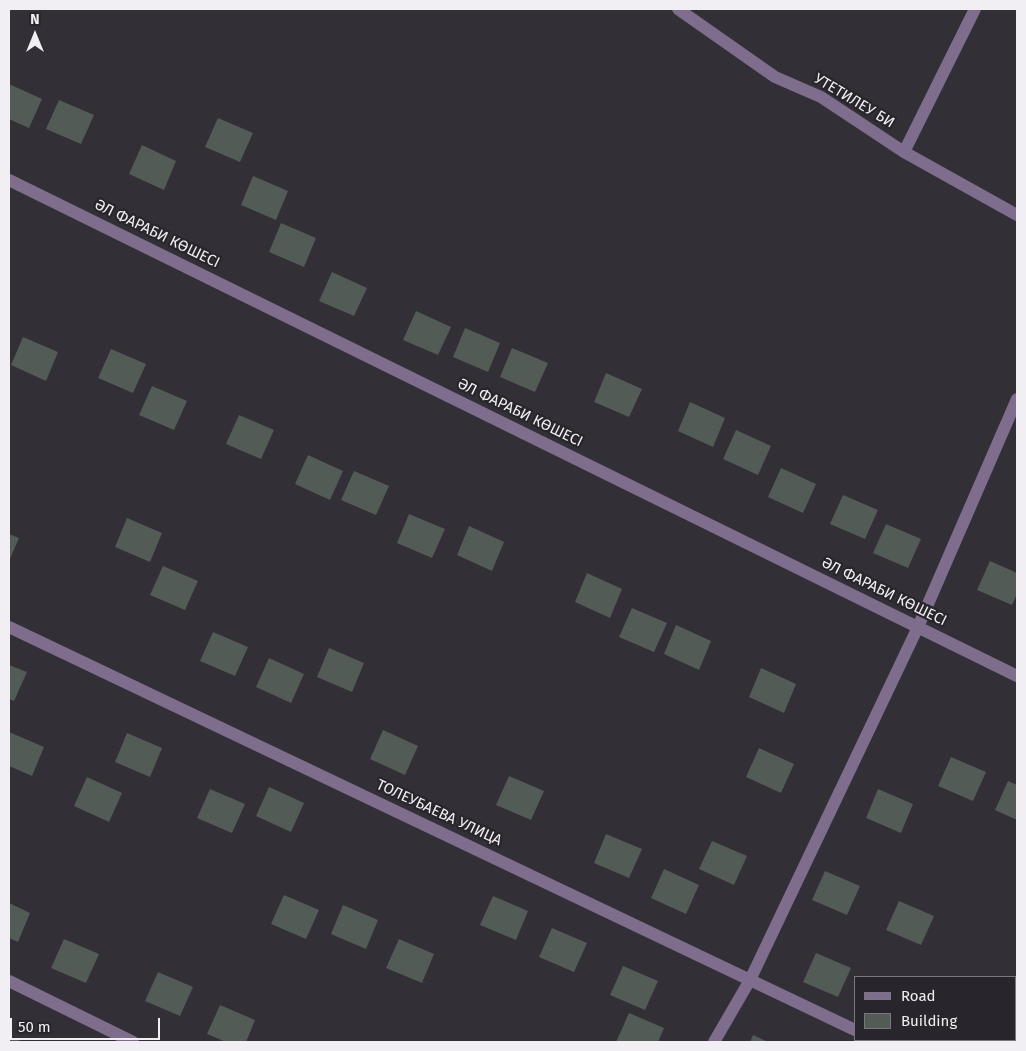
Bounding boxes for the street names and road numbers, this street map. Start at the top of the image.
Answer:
street label: УТЕТИЛЕУ БИ [810,70,898,132]
street label: ӘЛ ФАРАБИ КӨШЕСІ [92,196,222,272]
street label: ӘЛ ФАРАБИ КӨШЕСІ [455,375,585,451]
street label: ӘЛ ФАРАБИ КӨШЕСІ [819,554,949,630]
street label: ТОЛЕУБАЕВА УЛИЦА [373,776,505,850]

